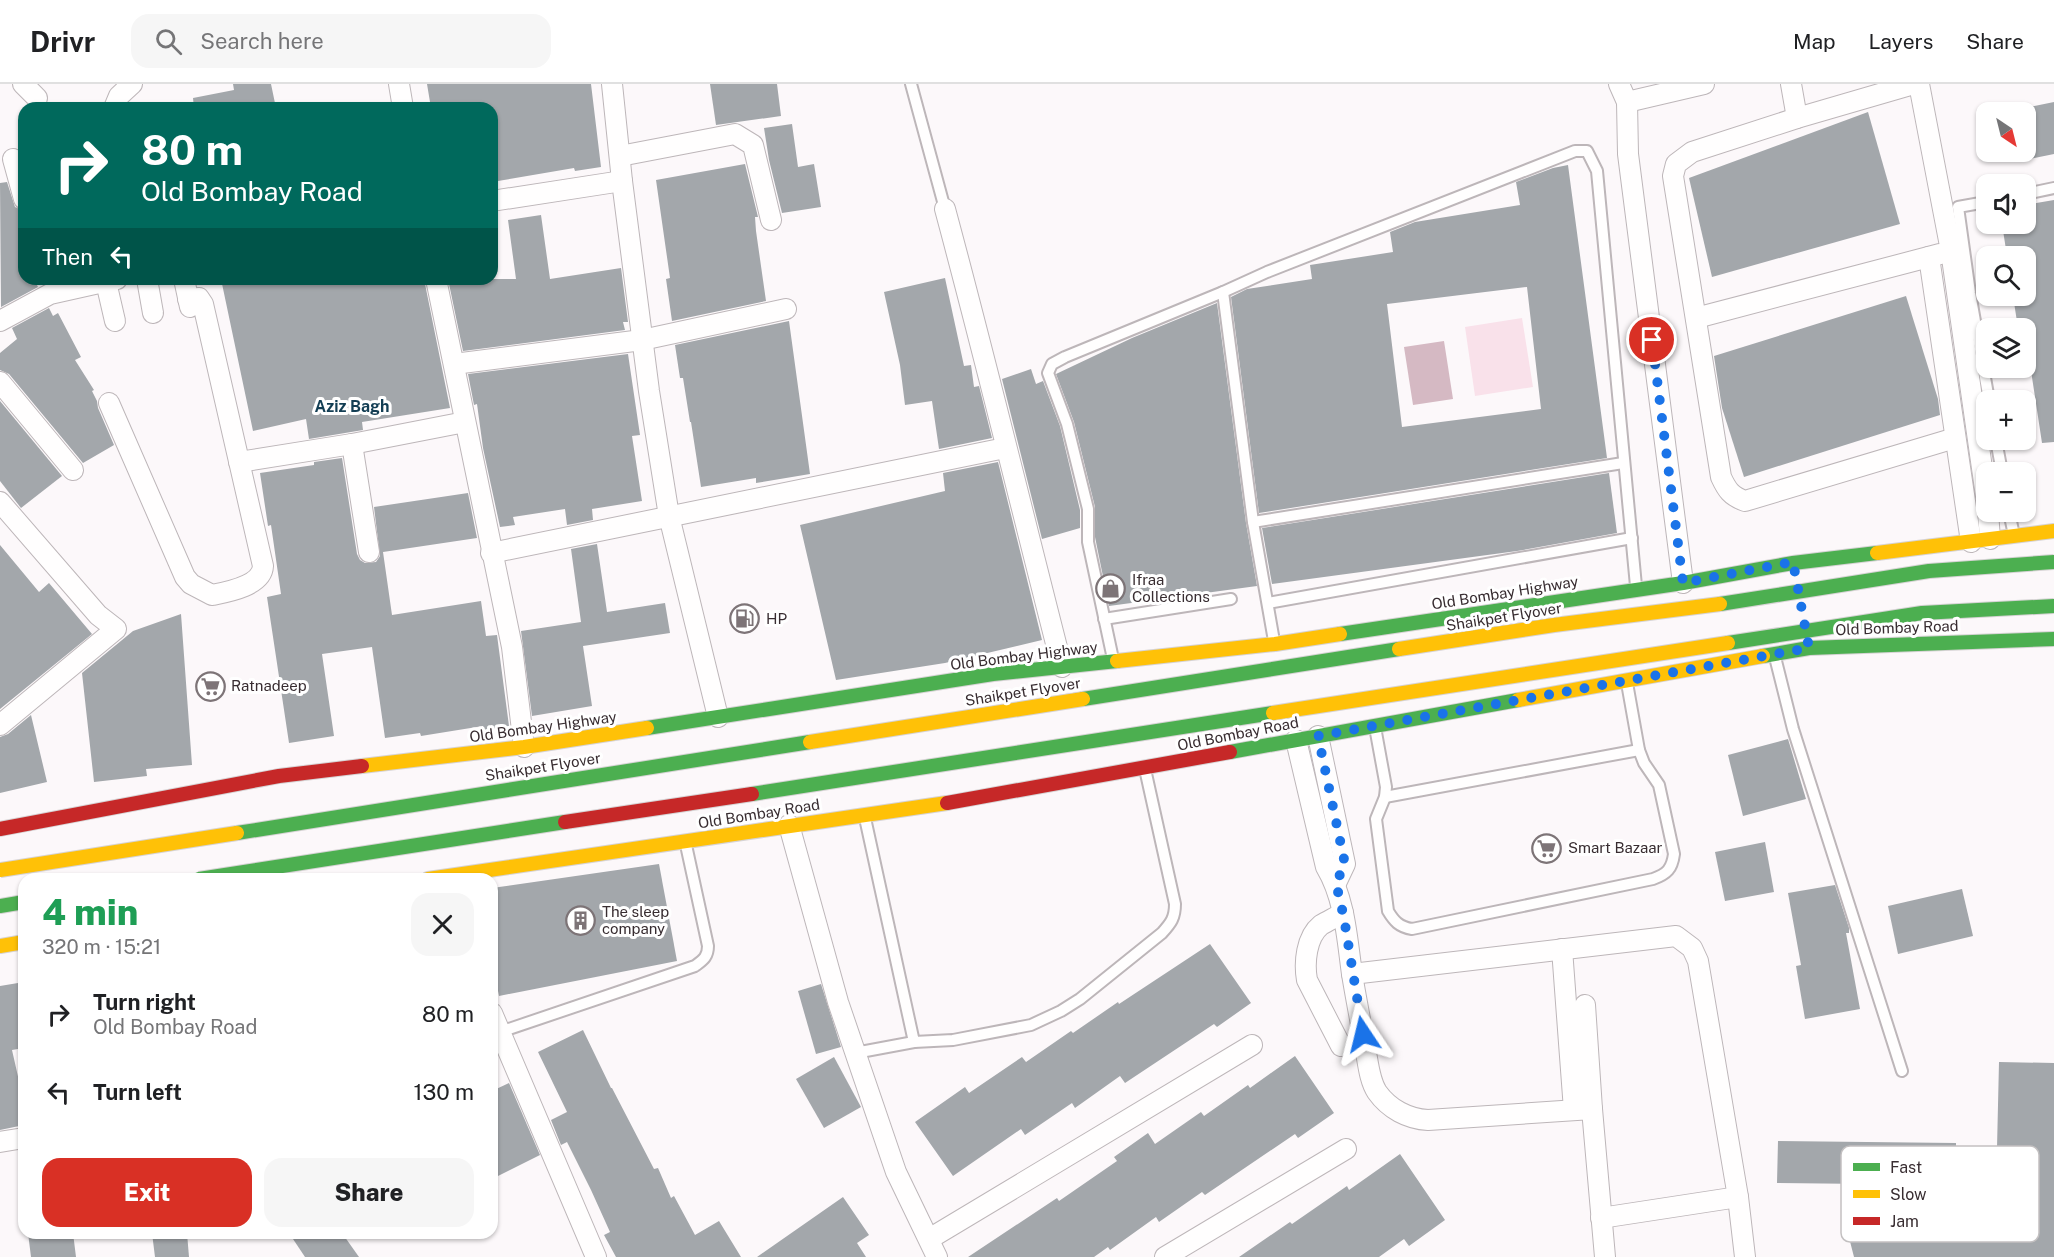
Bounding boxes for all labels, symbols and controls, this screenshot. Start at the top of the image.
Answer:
search box [131,14,551,68]
text: Drivr [30,25,95,58]
icon: search [152,25,185,58]
text: Search here [200,28,324,54]
text: Map [1793,29,1836,54]
text: Layers [1869,29,1933,54]
text: Share [1966,29,2024,54]
north arrow [1976,102,2036,162]
map controls [1976,102,2036,522]
text: 80 m [141,125,243,174]
icon: right [42,126,120,204]
button: sound [1976,174,2036,234]
text: Old Bombay Road [141,175,363,207]
icon: left [105,240,138,273]
text: Then [42,244,93,270]
button: search [1976,246,2036,306]
pin [1626,314,1677,365]
button: layers [1976,318,2036,378]
icon: arrive [1635,323,1668,356]
button: + [1976,390,2036,450]
district label: Aziz Bagh [314,397,390,416]
button: − [1976,462,2036,522]
place label: Ifraa Collections [1132,571,1210,605]
shop icon: Ifraa Collections [1095,573,1127,605]
street label: Old Bombay Highway [1430,573,1579,612]
street label: Shaikpet Flyover [1445,599,1563,634]
fuel station icon: HP [729,603,761,635]
place label: HP [766,610,787,627]
street label: Old Bombay Road [1835,617,1959,638]
street label: Old Bombay Highway [949,638,1099,673]
supermarket icon: Ratnadeep [194,670,226,702]
street label: Shaikpet Flyover [964,674,1082,709]
place label: Ratnadeep [231,677,307,694]
street label: Old Bombay Highway [468,708,618,745]
street label: Old Bombay Road [1176,713,1300,754]
street label: Shaikpet Flyover [484,749,602,784]
street label: Old Bombay Road [697,795,821,832]
supermarket icon: Smart Bazaar [1531,832,1563,864]
place label: Smart Bazaar [1568,839,1663,856]
text: 4 min [42,891,138,933]
button: close [411,893,474,956]
place label: The sleep company [602,903,669,937]
building icon: The sleep company [565,905,597,937]
text: 320 m · 15:21 [42,935,161,959]
text: Turn right [93,989,196,1015]
icon: right [42,998,75,1031]
text: 80 m [422,1001,474,1027]
position arrow [1331,1002,1395,1066]
text: Old Bombay Road [93,1015,257,1039]
icon: left [42,1076,75,1109]
text: Turn left [93,1079,182,1105]
text: 130 m [413,1079,474,1105]
legend [1841,1146,2039,1242]
button: Exit [42,1158,252,1227]
button: Share [264,1158,474,1227]
text: Fast [1890,1158,1922,1177]
text: Slow [1890,1185,1927,1204]
text: Jam [1890,1212,1919,1231]

